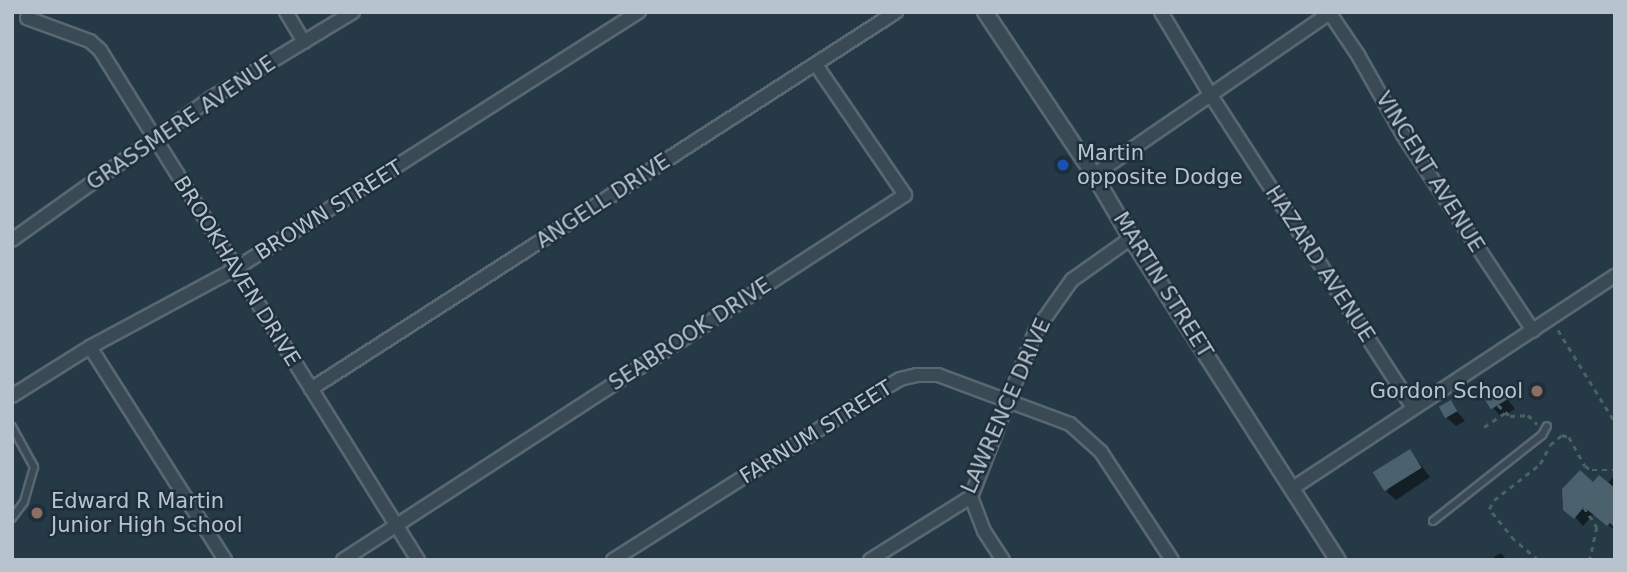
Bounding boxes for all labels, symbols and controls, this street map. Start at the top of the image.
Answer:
street label: GRASSMERE AVENUE [82,50,280,196]
street label: VINCENT AVENUE [1370,87,1490,257]
place label: Martin opposite Dodge [1077,140,1243,190]
street label: ANGELL DRIVE [531,148,675,254]
street label: BROWN STREET [251,155,407,265]
marker: Martin opposite Dodge [1055,157,1071,173]
street label: BROOKHAVEN DRIVE [168,171,306,371]
street label: HAZARD AVENUE [1260,181,1380,347]
street label: MARTIN STREET [1108,207,1218,363]
street label: SEABROOK DRIVE [604,272,776,396]
street label: LAWRENCE DRIVE [956,315,1056,497]
street label: FARNUM STREET [735,375,897,489]
place label: Gordon School [1370,378,1523,404]
marker: Gordon School [1529,383,1545,399]
place label: Edward R Martin Junior High School [51,488,242,538]
marker: Edward R Martin Junior High School [29,505,45,521]

